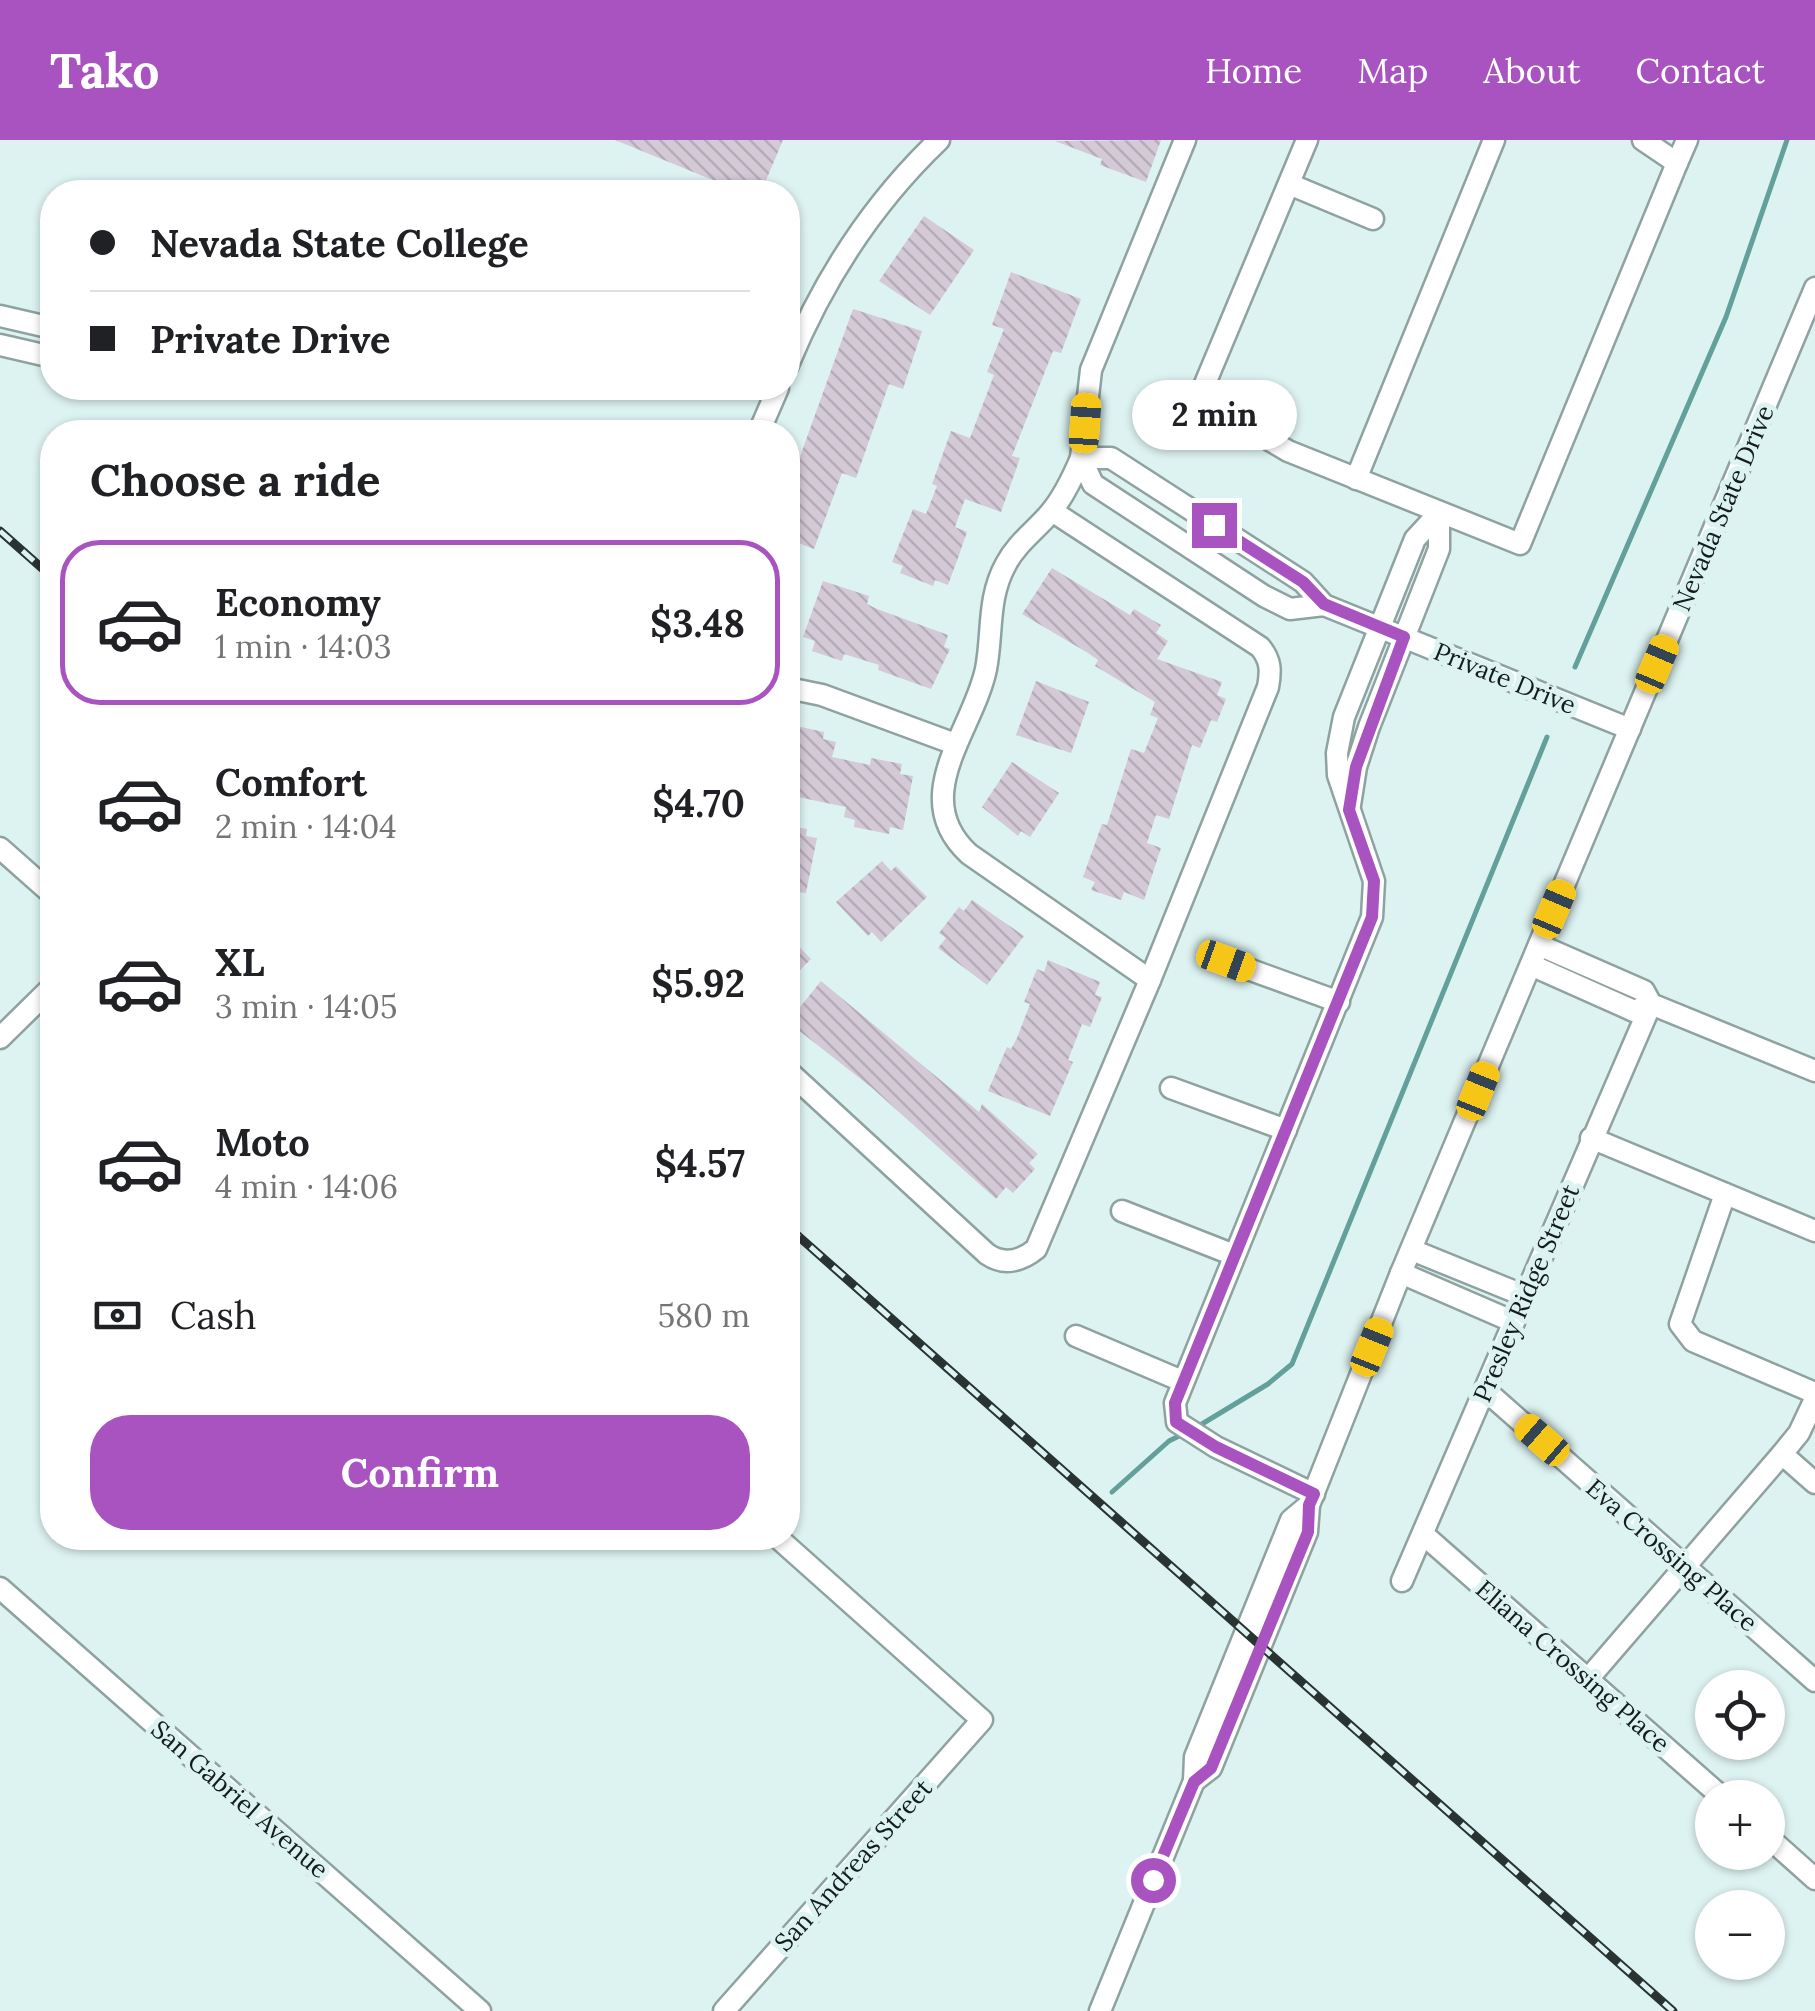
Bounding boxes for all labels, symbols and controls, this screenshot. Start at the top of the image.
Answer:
text: Tako [50,40,159,101]
text: Home [1205,48,1302,93]
text: Map [1357,48,1428,93]
text: About [1483,48,1581,93]
text: Contact [1636,48,1765,93]
text: Nevada State College [150,219,529,267]
text: Private Drive [150,315,390,363]
callout: 2 min [1132,380,1296,450]
car [1068,392,1102,454]
text: 2 min [1172,394,1257,435]
street label: Nevada State Drive [1665,400,1781,616]
text: Choose a ride [90,451,380,508]
route end [1192,503,1237,548]
icon: car [95,578,185,668]
text: Economy [215,578,381,626]
text: $3.48 [650,599,745,647]
text: 1 min · 14:03 [215,626,392,667]
car [1631,631,1683,697]
street label: Private Drive [1429,635,1581,721]
icon: car [95,758,185,848]
text: Comfort [215,758,367,806]
text: $4.70 [652,779,745,827]
text: 2 min · 14:04 [215,806,397,847]
car [1528,876,1580,942]
car [1193,937,1259,985]
icon: car [95,938,185,1028]
text: XL [215,938,265,986]
text: $5.92 [651,959,745,1007]
text: 3 min · 14:05 [215,986,397,1027]
car [1453,1058,1503,1124]
icon: car [95,1118,185,1208]
text: Moto [215,1118,310,1166]
text: $4.57 [655,1139,745,1187]
text: 4 min · 14:06 [215,1166,398,1207]
street label: Presley Ridge Street [1466,1179,1586,1407]
icon: cash [90,1288,145,1343]
text: Cash [170,1291,257,1339]
text: 580 m [658,1295,750,1336]
car [1347,1314,1397,1380]
car [1510,1409,1574,1471]
button: Confirm [90,1415,750,1530]
street label: Eva Crossing Place [1580,1472,1764,1638]
street label: Eliana Crossing Place [1469,1573,1677,1759]
map controls [1695,1670,1785,1980]
button: locate [1695,1670,1785,1760]
street label: San Gabriel Avenue [145,1713,335,1885]
street label: San Andreas Street [767,1772,939,1958]
button: + [1695,1780,1785,1870]
route start [1131,1858,1176,1903]
button: − [1695,1890,1785,1980]

